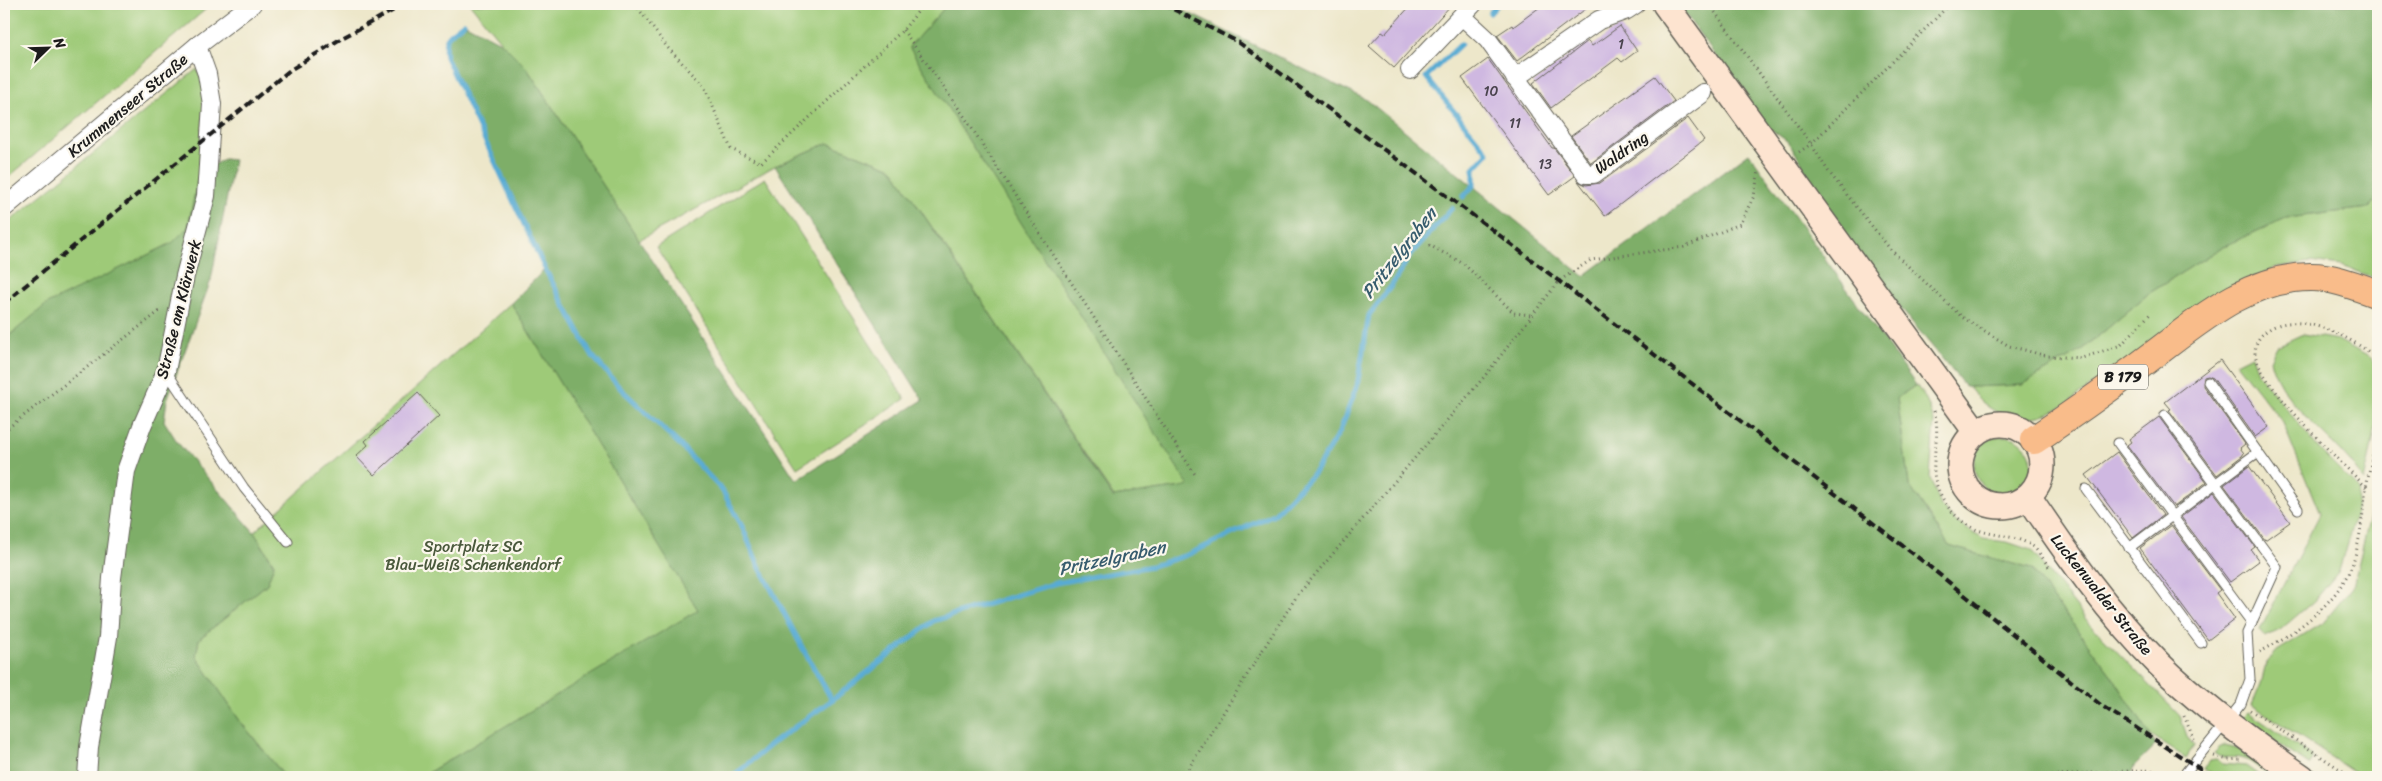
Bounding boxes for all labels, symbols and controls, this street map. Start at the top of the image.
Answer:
north arrow [22,22,72,72]
house number: 1 [1618,32,1624,57]
text: N [46,33,73,53]
street label: Krummenseer Straße [60,46,195,165]
house number: 10 [1484,79,1499,104]
house number: 11 [1509,111,1521,136]
street label: Waldring [1588,123,1655,182]
house number: 13 [1538,152,1552,177]
water label: Pritzelgraben [1353,199,1446,306]
street label: Straße am Klärwerk [147,236,210,382]
road number: B 179 [2098,364,2148,390]
street label: Luckenwalder Straße [2043,527,2160,662]
water label: Pritzelgraben [1056,531,1171,585]
park label: Sportplatz SC Blau-Weiß Schenkendorf [385,532,563,579]

